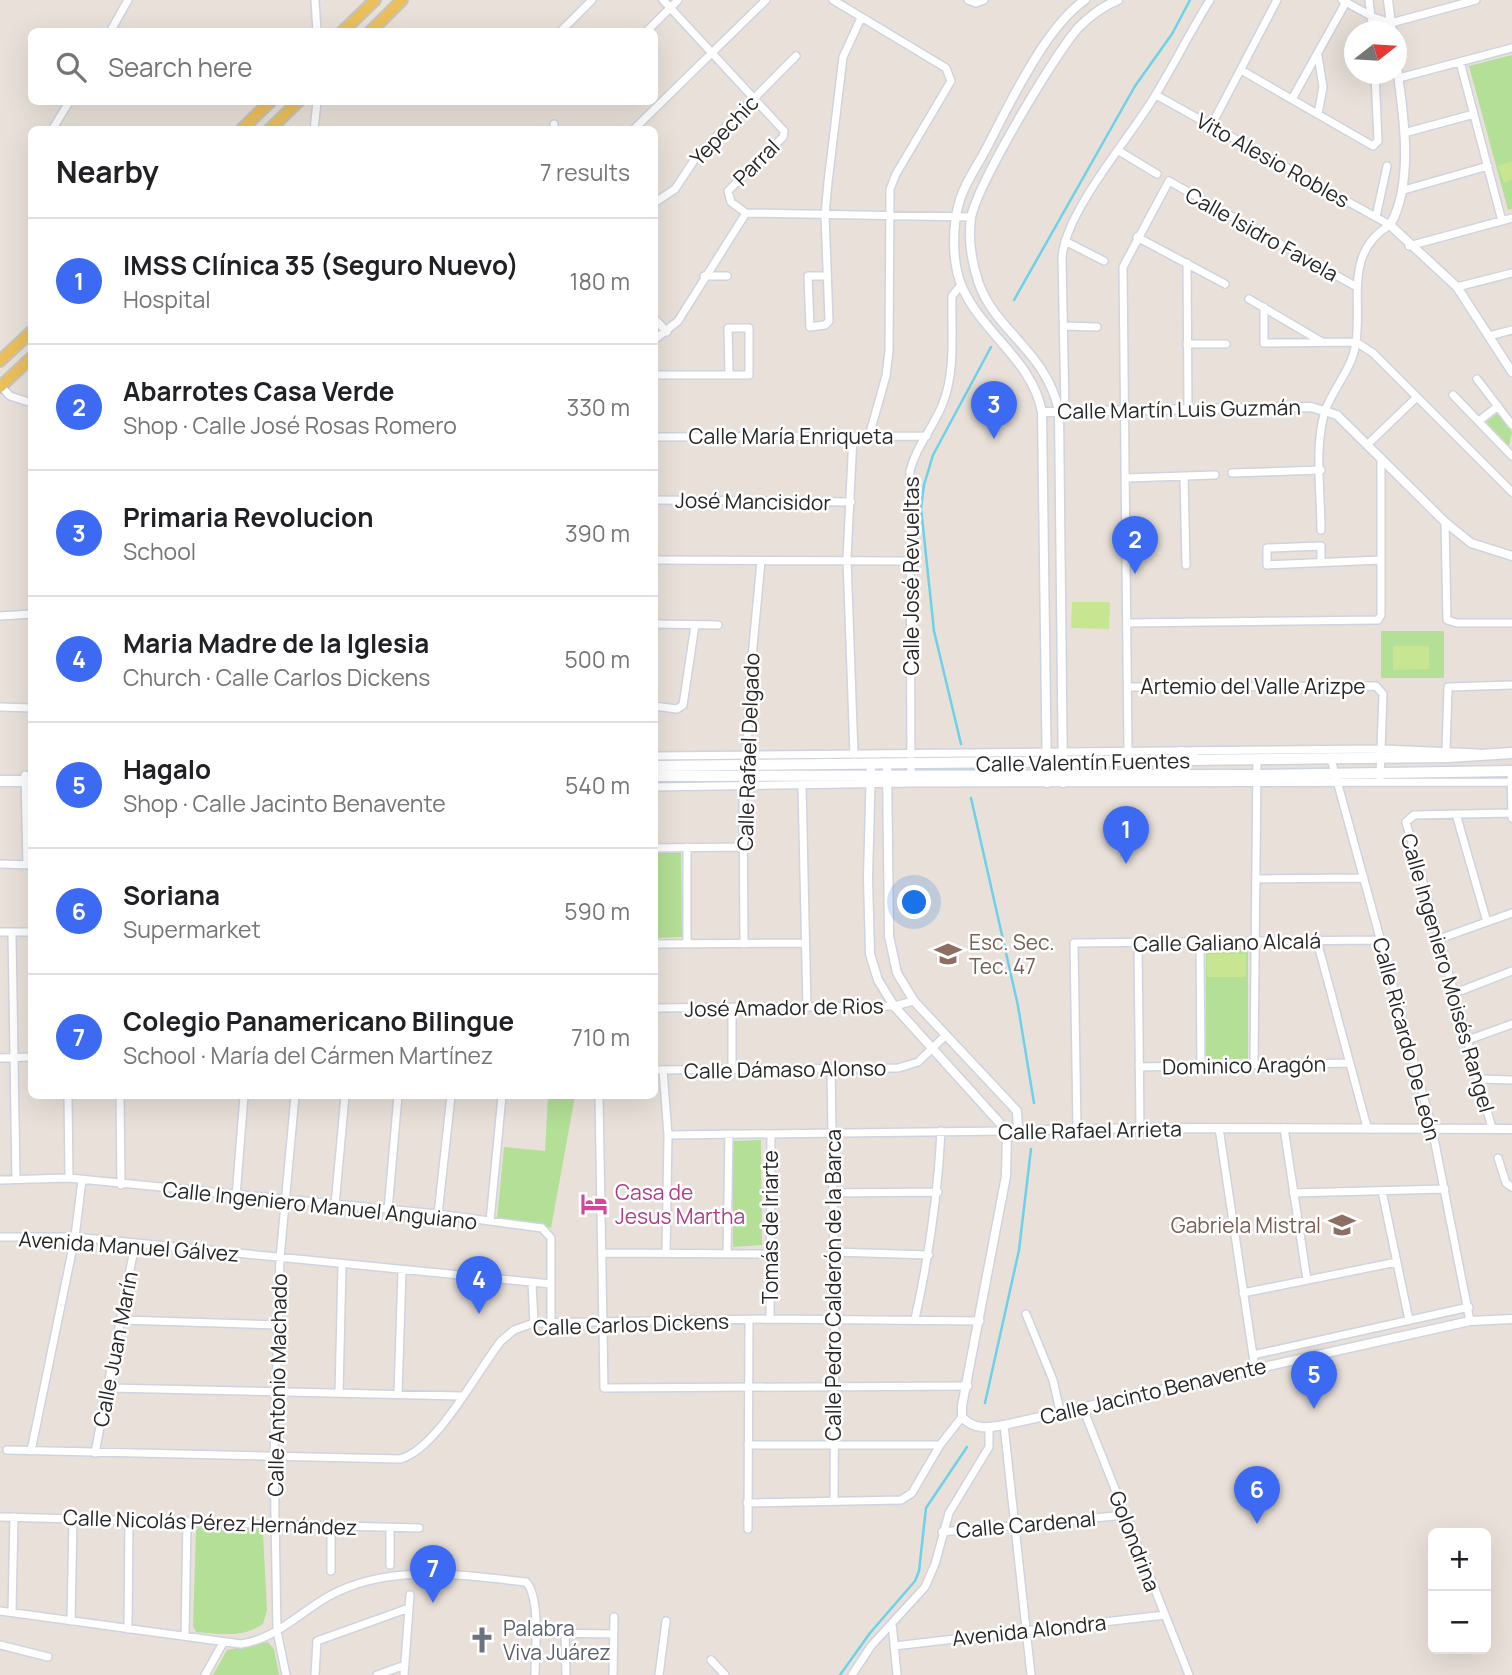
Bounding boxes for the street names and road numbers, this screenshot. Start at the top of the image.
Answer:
street label: Yepechic [684,89,764,171]
street label: Vito Alesio Robles [1191,106,1355,214]
street label: Parral [727,133,785,191]
street label: Calle Isidro Favela [1181,180,1343,288]
street label: Calle Martín Luis Guzmán [1057,393,1301,425]
street label: Calle María Enriqueta [689,422,893,450]
street label: Calle José Revueltas [897,476,925,676]
street label: José Mancisidor [675,486,832,516]
street label: Calle Rafael Delgado [731,652,765,852]
street label: Artemio del Valle Arizpe [1140,672,1366,700]
street label: Calle Valentín Fuentes [976,746,1190,778]
street label: Calle Ingeniero Moisés Rangel [1395,830,1501,1116]
street label: Calle Galiano Alcalá [1133,926,1321,958]
street label: Calle Ricardo De León [1366,934,1448,1144]
street label: José Amador de Rios [684,991,884,1023]
street label: Dominico Aragón [1162,1050,1326,1080]
street label: Calle Dámaso Alonso [684,1053,886,1085]
street label: Calle Rafael Arrieta [998,1114,1182,1146]
street label: Calle Pedro Calderón de la Barca [819,1129,847,1441]
street label: Tomás de Iriarte [756,1150,784,1304]
street label: Calle Ingeniero Manuel Anguiano [161,1175,479,1235]
street label: Avenida Manuel Gálvez [18,1224,240,1268]
street label: Calle Juan Marín [86,1269,144,1429]
street label: Calle Antonio Machado [261,1273,293,1497]
street label: Calle Carlos Dickens [533,1307,729,1341]
street label: Calle Jacinto Benavente [1037,1351,1269,1431]
street label: Golondrina [1103,1486,1167,1596]
street label: Calle Nicolás Pérez Hernández [62,1503,358,1541]
street label: Calle Cardenal [955,1504,1097,1544]
street label: Avenida Alondra [951,1608,1107,1652]

